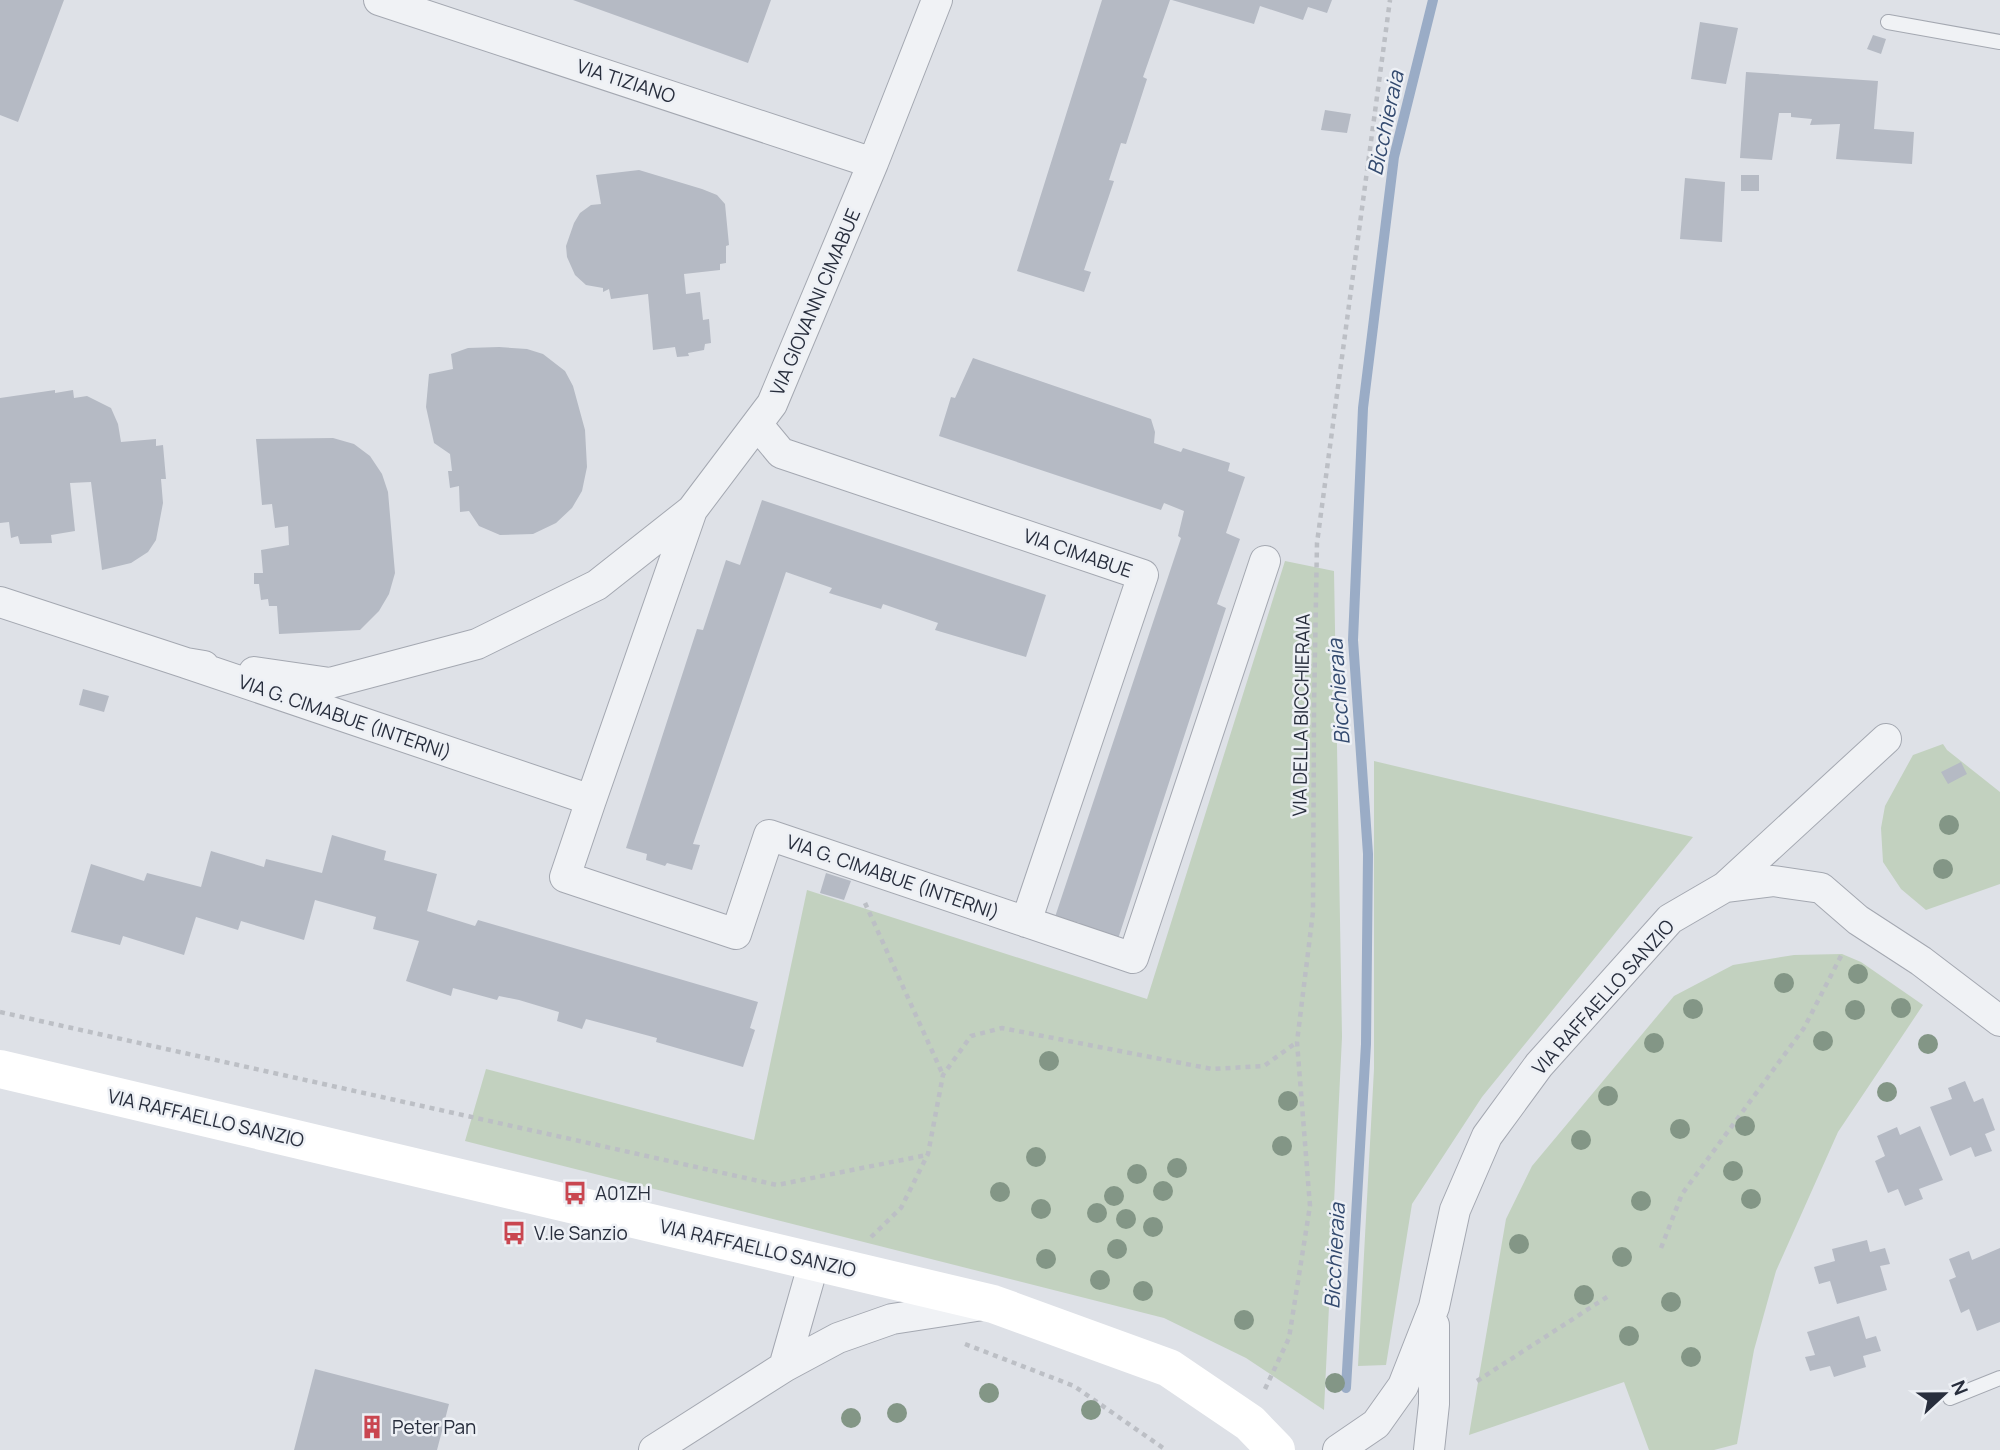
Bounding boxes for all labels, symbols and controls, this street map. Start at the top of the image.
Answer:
street label: VIA TIZIANO [573,53,679,109]
water label: Bicchieraia [1360,67,1410,178]
street label: VIA GIOVANNI CIMABUE [764,204,866,400]
street label: VIA CIMABUE [1020,522,1136,584]
street label: VIA DELLA BICCHIERAIA [1286,613,1316,817]
water label: Bicchieraia [1320,637,1356,746]
street label: VIA G. CIMABUE (INTERNI) [235,668,455,766]
street label: VIA G. CIMABUE (INTERNI) [783,828,1003,926]
street label: VIA RAFFAELLO SANZIO [1526,914,1680,1080]
street label: VIA RAFFAELLO SANZIO [105,1083,307,1153]
bus stop icon: A01ZH [561,1179,589,1207]
place label: A01ZH [595,1180,651,1206]
water label: Bicchieraia [1317,1201,1351,1310]
street label: VIA RAFFAELLO SANZIO [657,1213,859,1283]
bus stop icon: V.le Sanzio [500,1219,528,1247]
place label: V.le Sanzio [534,1220,628,1246]
north arrow [1909,1359,1979,1429]
text: N [1945,1376,1974,1399]
building icon: Peter Pan [358,1413,386,1441]
place label: Peter Pan [392,1414,476,1440]

